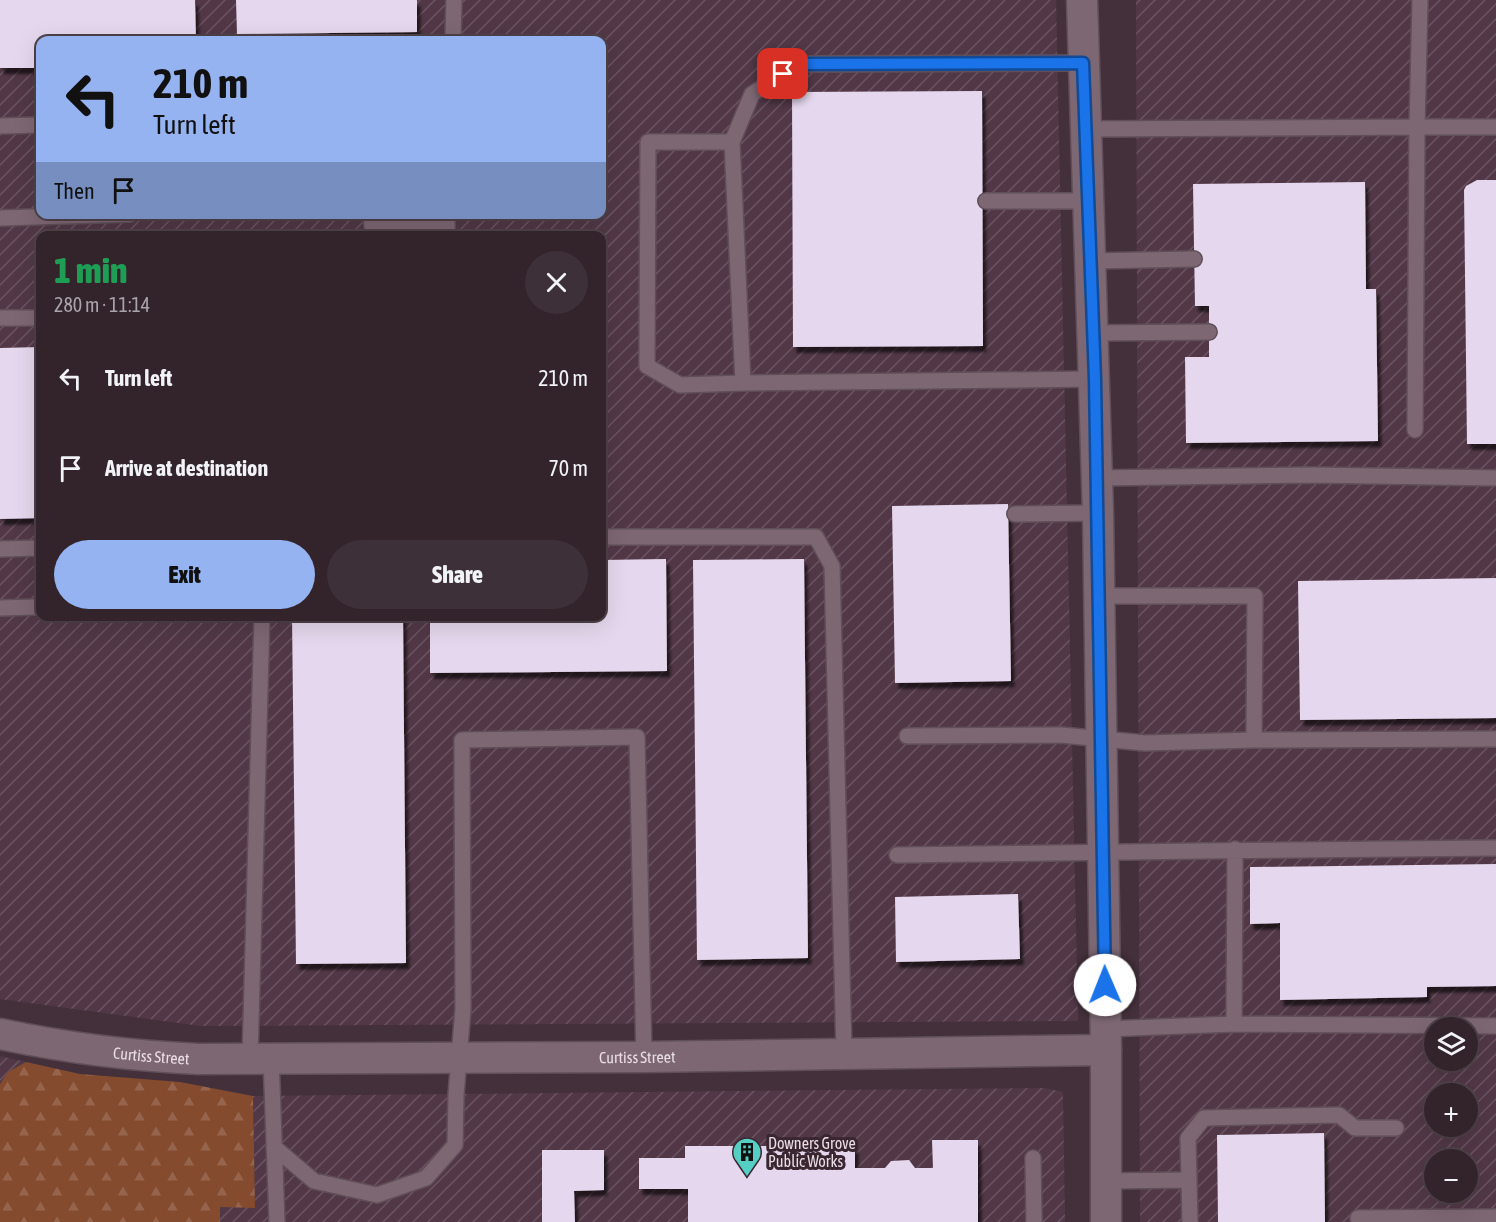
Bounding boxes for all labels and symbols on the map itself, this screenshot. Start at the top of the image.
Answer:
pin [757,48,808,99]
position arrow [1073,953,1137,1017]
street label: Curtiss Street [112,1043,190,1068]
street label: Curtiss Street [599,1048,676,1066]
place label: Downers Grove Public Works [768,1134,856,1170]
building icon: Downers Grove Public Works [731,1136,763,1178]

